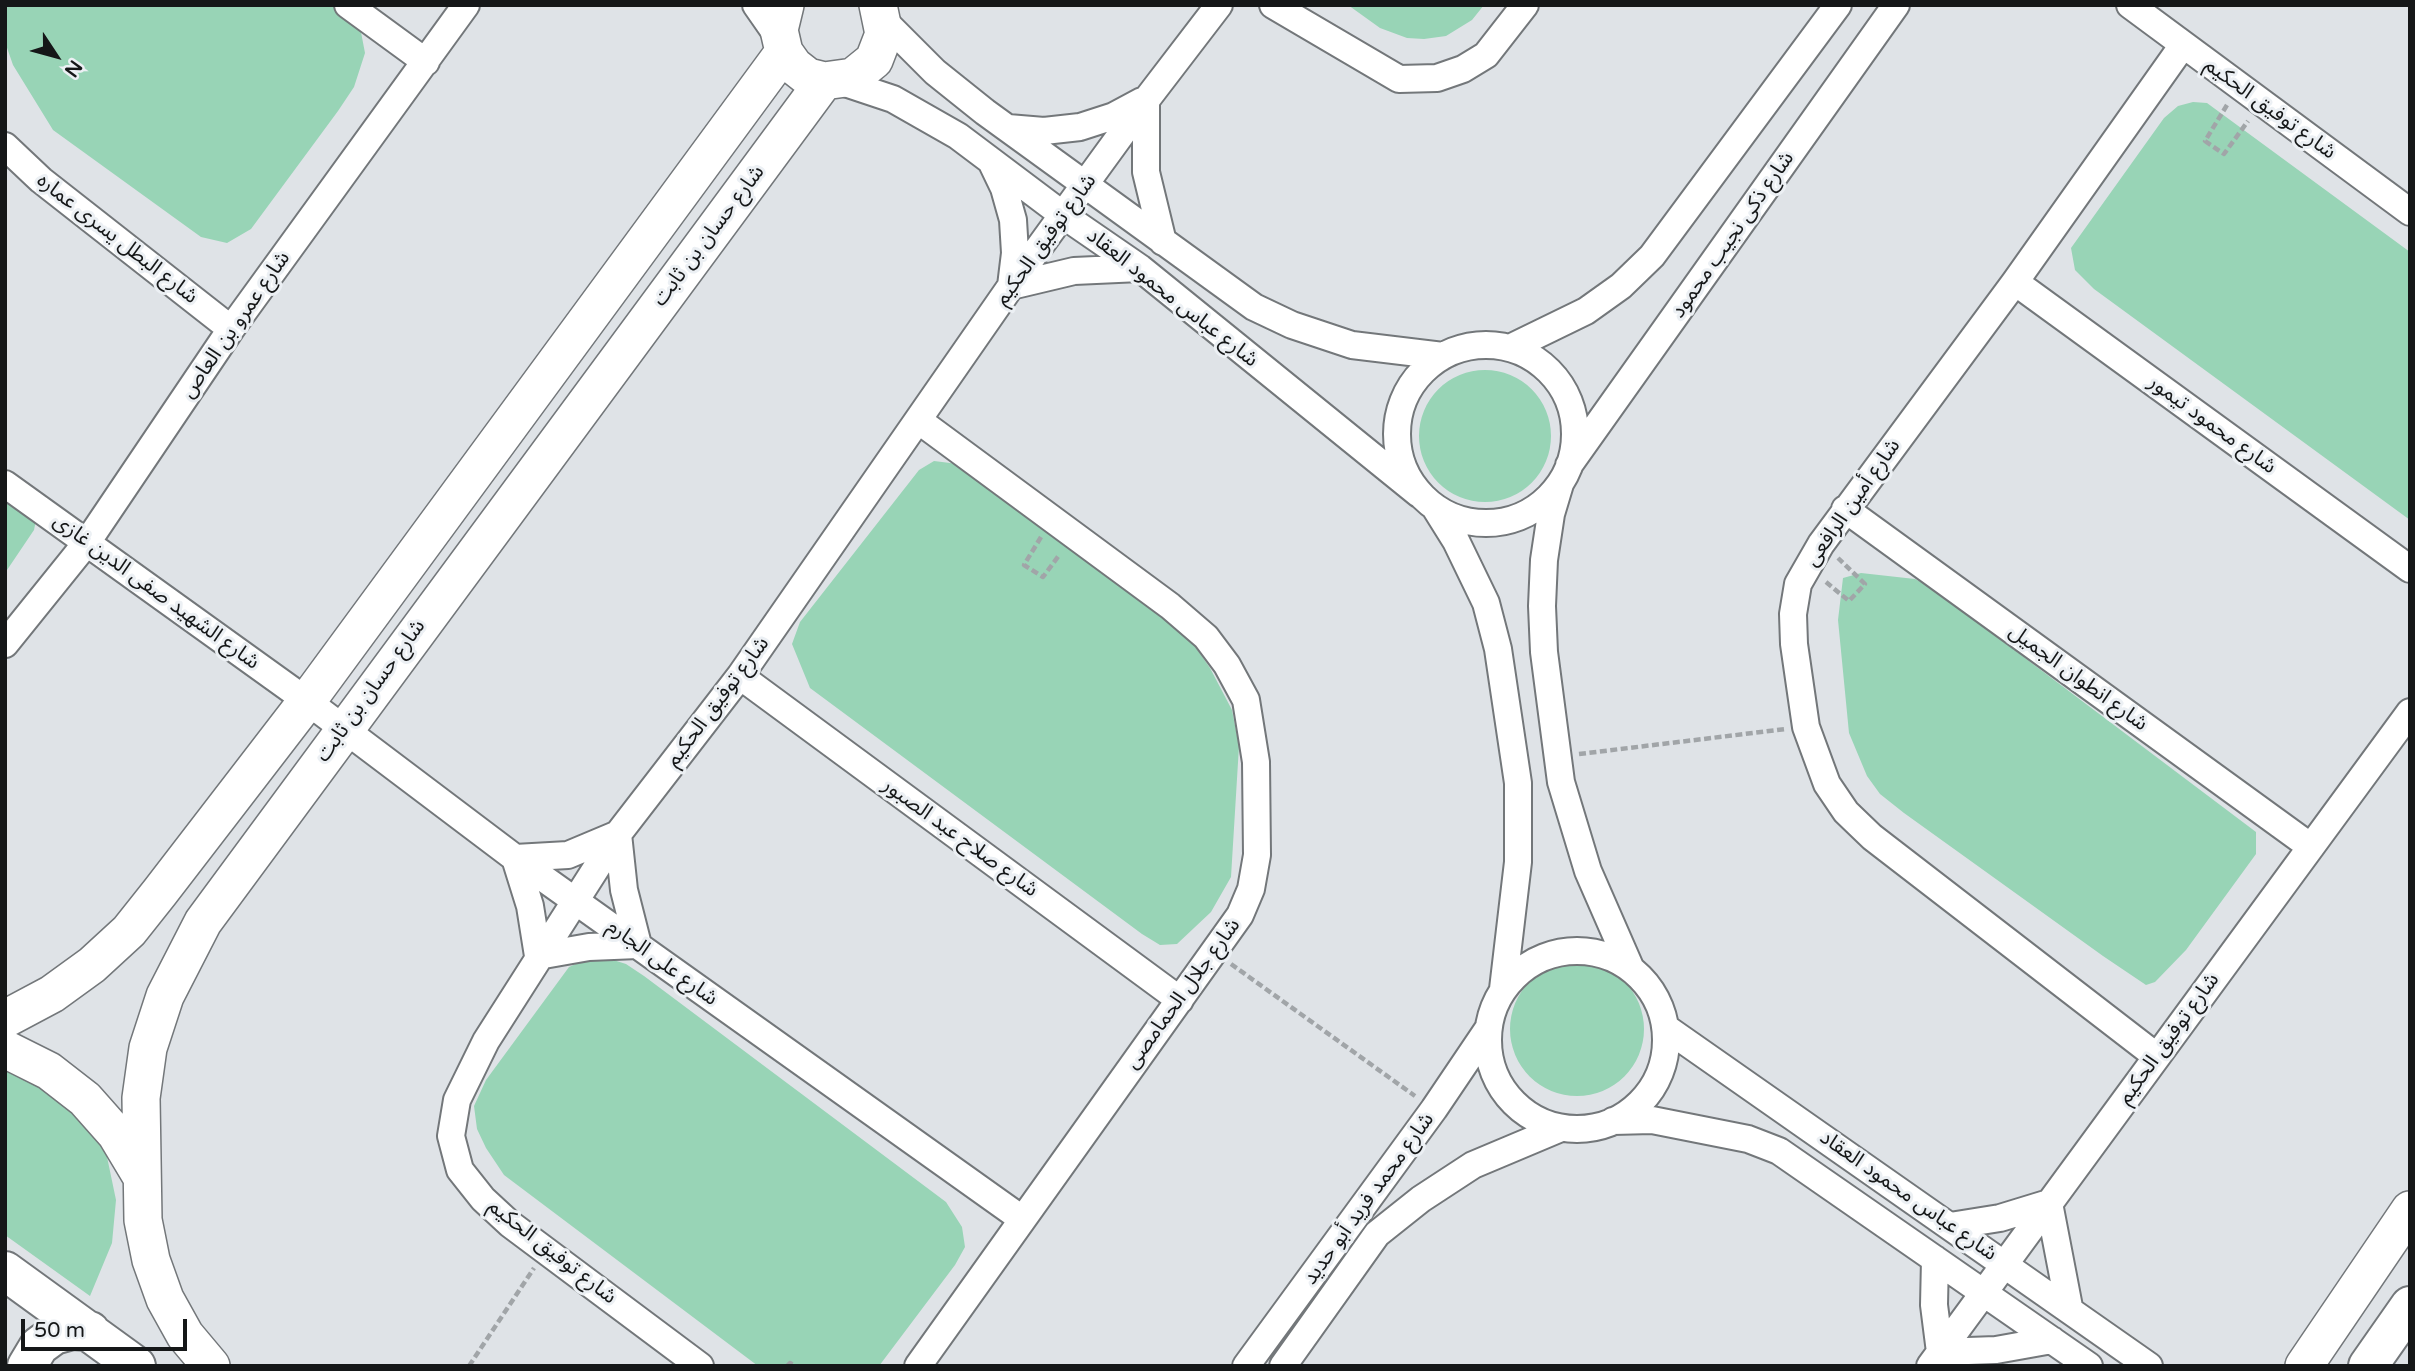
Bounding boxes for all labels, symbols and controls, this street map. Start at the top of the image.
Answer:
north arrow [21,21,91,91]
street label: شارع توفيق الحكيم [2199,53,2341,165]
text: N [60,56,86,81]
street label: شارع ذكى نجيب محمود [1666,147,1800,323]
street label: شارع حسان بن ثابت [648,161,770,311]
street label: شارع البطل يسرى عماره [31,168,203,310]
street label: شارع توفيق الحكيم [990,169,1102,311]
street label: شارع عباس محمود العقاد [1081,223,1263,373]
street label: شارع عمرو بن العاص [176,247,296,403]
street label: شارع محمود تيمور [2143,370,2281,480]
street label: شارع أمين الرافعى [1800,434,1906,572]
street label: شارع الشهيد صفى الدين غازى [48,509,264,675]
street label: شارع حسان بن ثابت [311,615,431,767]
street label: شارع انطوان الجميل [2004,619,2152,737]
street label: شارع توفيق الحكيم [661,632,775,772]
street label: شارع صلاح عبد الصبور [877,773,1043,903]
street label: شارع على الجارم [602,914,722,1012]
street label: شارع جلال الحمامصى [1120,914,1246,1074]
street label: شارع توفيق الحكيم [2113,968,2225,1110]
street label: شارع محمد فريد أبو حديد [1298,1108,1440,1290]
street label: شارع عباس محمود العقاد [1814,1125,2002,1267]
street label: شارع توفيق الحكيم [483,1194,621,1310]
scale bar [24,1304,191,1348]
text: 50 m [34,1318,85,1343]

